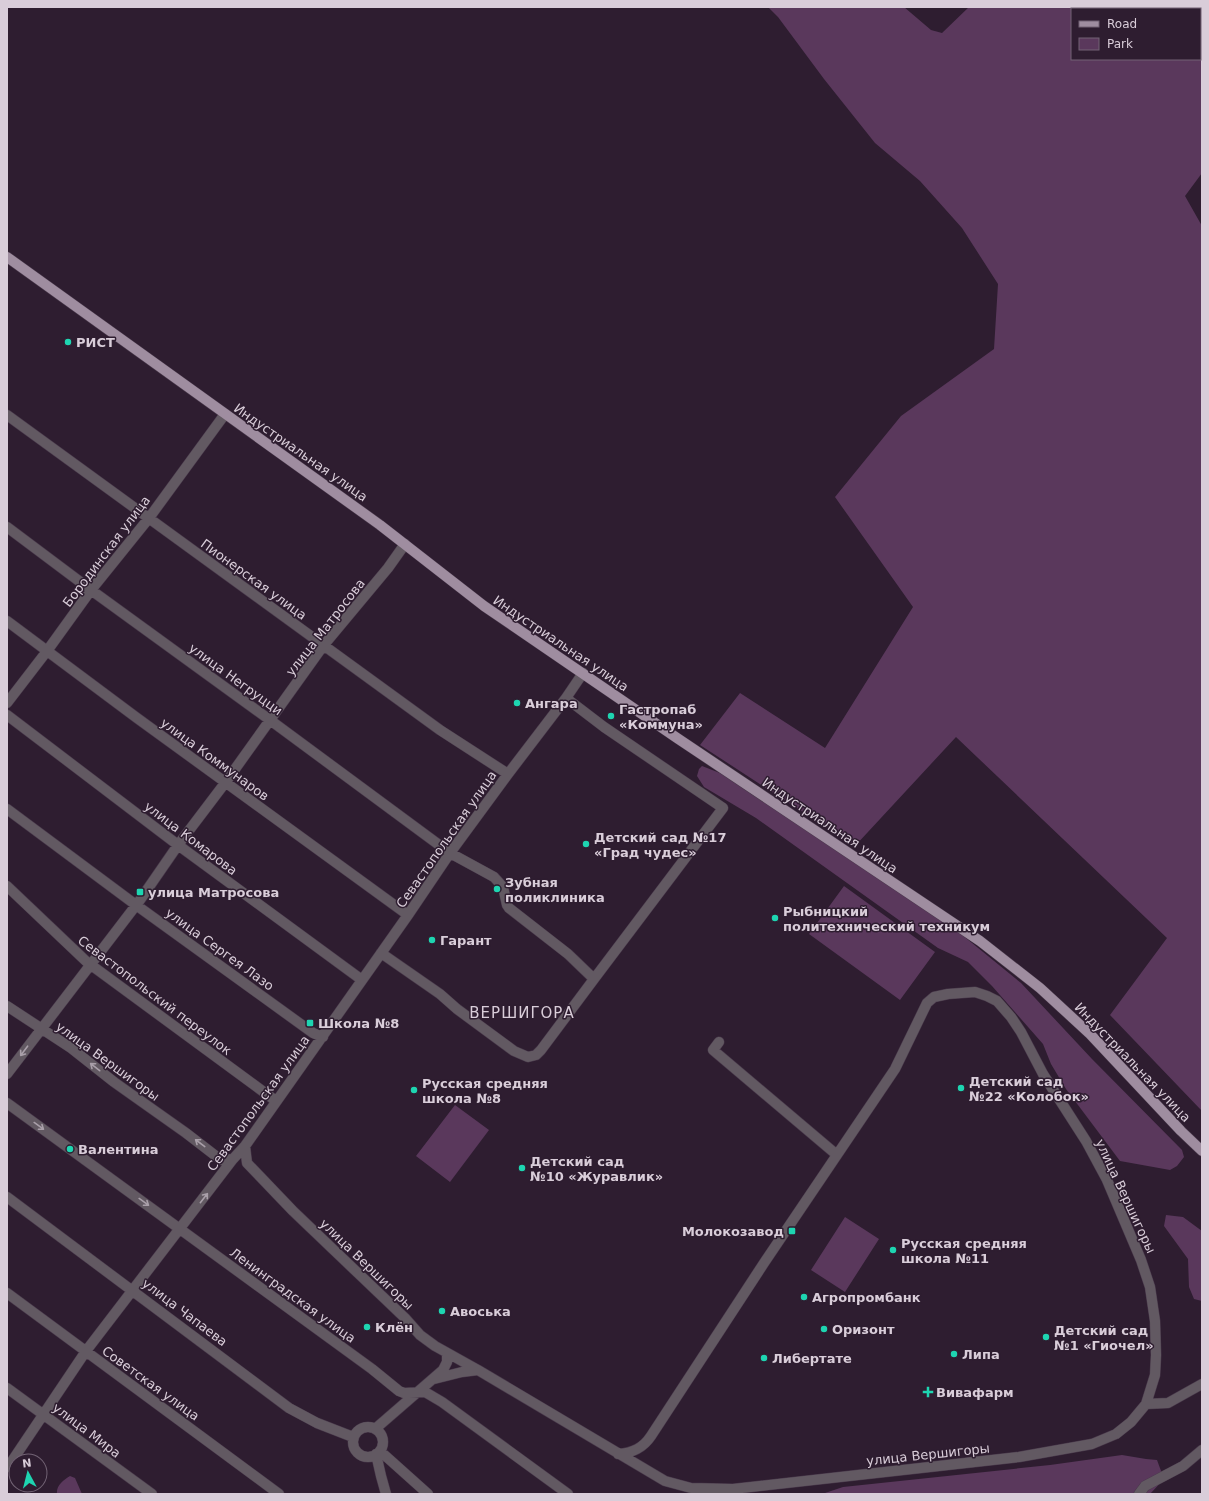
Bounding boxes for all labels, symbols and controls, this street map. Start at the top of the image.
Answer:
legend [1071,8,1201,60]
text: Road [1107,17,1137,31]
text: Park [1107,37,1133,51]
place label: РИСТ [76,335,115,350]
marker: РИСТ [63,337,73,347]
street label: Индустриальная улица [231,400,371,504]
street label: Бородинская улица [60,493,153,610]
street label: Пионерская улица [198,536,310,623]
street label: улица Матросова [283,576,368,679]
street label: Индустриальная улица [490,592,631,694]
street label: улица Негруцци [186,640,285,718]
place label: Ангара [525,696,578,711]
marker: Ангара [512,698,522,708]
place label: Гастропаб «Коммуна» [619,702,703,732]
marker: Гастропаб «Коммуна» [606,711,616,721]
street label: улица Коммунаров [158,715,272,804]
street label: Севастопольская улица [393,768,500,911]
street label: Индустриальная улица [759,774,900,876]
street label: улица Комарова [141,799,240,878]
place label: Детский сад №17 «Град чудес» [594,830,726,860]
marker: Детский сад №17 «Град чудес» [581,839,591,849]
place label: Зубная поликлиника [505,875,605,905]
marker: Зубная поликлиника [492,884,502,894]
place label: улица Матросова [148,885,279,900]
marker: улица Матросова [135,887,145,897]
place label: Рыбницкий политехнический техникум [783,904,990,934]
street label: улица Сергея Лазо [163,905,277,994]
marker: Рыбницкий политехнический техникум [770,913,780,923]
street label: Севастопольский переулок [75,933,235,1058]
place label: Гарант [440,933,492,948]
marker: Гарант [427,935,437,945]
street label: Индустриальная улица [1072,1000,1194,1125]
district label: ВЕРШИГОРА [469,1004,575,1022]
place label: Школа №8 [318,1016,399,1031]
marker: Школа №8 [305,1018,315,1028]
street label: улица Вершигоры [53,1019,162,1104]
street label: Севастопольская улица [204,1033,313,1174]
one-way arrow [20,1045,28,1056]
one-way arrow [89,1063,100,1071]
place label: Детский сад №22 «Колобок» [969,1074,1089,1104]
place label: Русская средняя школа №8 [422,1076,548,1106]
marker: Детский сад №22 «Колобок» [956,1083,966,1093]
marker: Русская средняя школа №8 [409,1085,419,1095]
one-way arrow [33,1122,44,1130]
street label: улица Вершигоры [1093,1137,1159,1256]
one-way arrow [195,1139,206,1148]
place label: Валентина [78,1142,158,1157]
marker: Валентина [65,1144,75,1154]
place label: Детский сад №10 «Журавлик» [530,1154,663,1184]
marker: Детский сад №10 «Журавлик» [517,1163,527,1173]
one-way arrow [199,1192,208,1203]
one-way arrow [138,1198,149,1206]
street label: улица Вершигоры [317,1216,417,1313]
place label: Молокозавод [682,1224,784,1239]
marker: Молокозавод [787,1226,797,1236]
place label: Русская средняя школа №11 [901,1236,1027,1266]
street label: Ленинградская улица [227,1245,358,1346]
marker: Русская средняя школа №11 [888,1245,898,1255]
street label: улица Чапаева [139,1276,230,1349]
place label: Агропромбанк [812,1290,921,1305]
marker: Агропромбанк [799,1292,809,1302]
place label: Авоська [450,1304,511,1319]
marker: Авоська [437,1306,447,1316]
place label: Клён [375,1320,413,1335]
marker: Клён [362,1322,372,1332]
place label: Оризонт [832,1322,895,1337]
place label: Детский сад №1 «Гиочел» [1054,1323,1154,1353]
marker: Оризонт [819,1324,829,1334]
marker: Детский сад №1 «Гиочел» [1041,1332,1051,1342]
street label: Советская улица [99,1343,202,1424]
place label: Липа [962,1347,1000,1362]
marker: Липа [949,1349,959,1359]
place label: Либертате [772,1351,852,1366]
marker: Либертате [759,1353,769,1363]
place label: Вивафарм [936,1385,1014,1400]
marker: Вивафарм [923,1387,933,1397]
street label: улица Мира [50,1400,124,1461]
street label: улица Вершигоры [865,1441,991,1468]
north arrow [8,1453,48,1493]
text: N [21,1457,32,1471]

